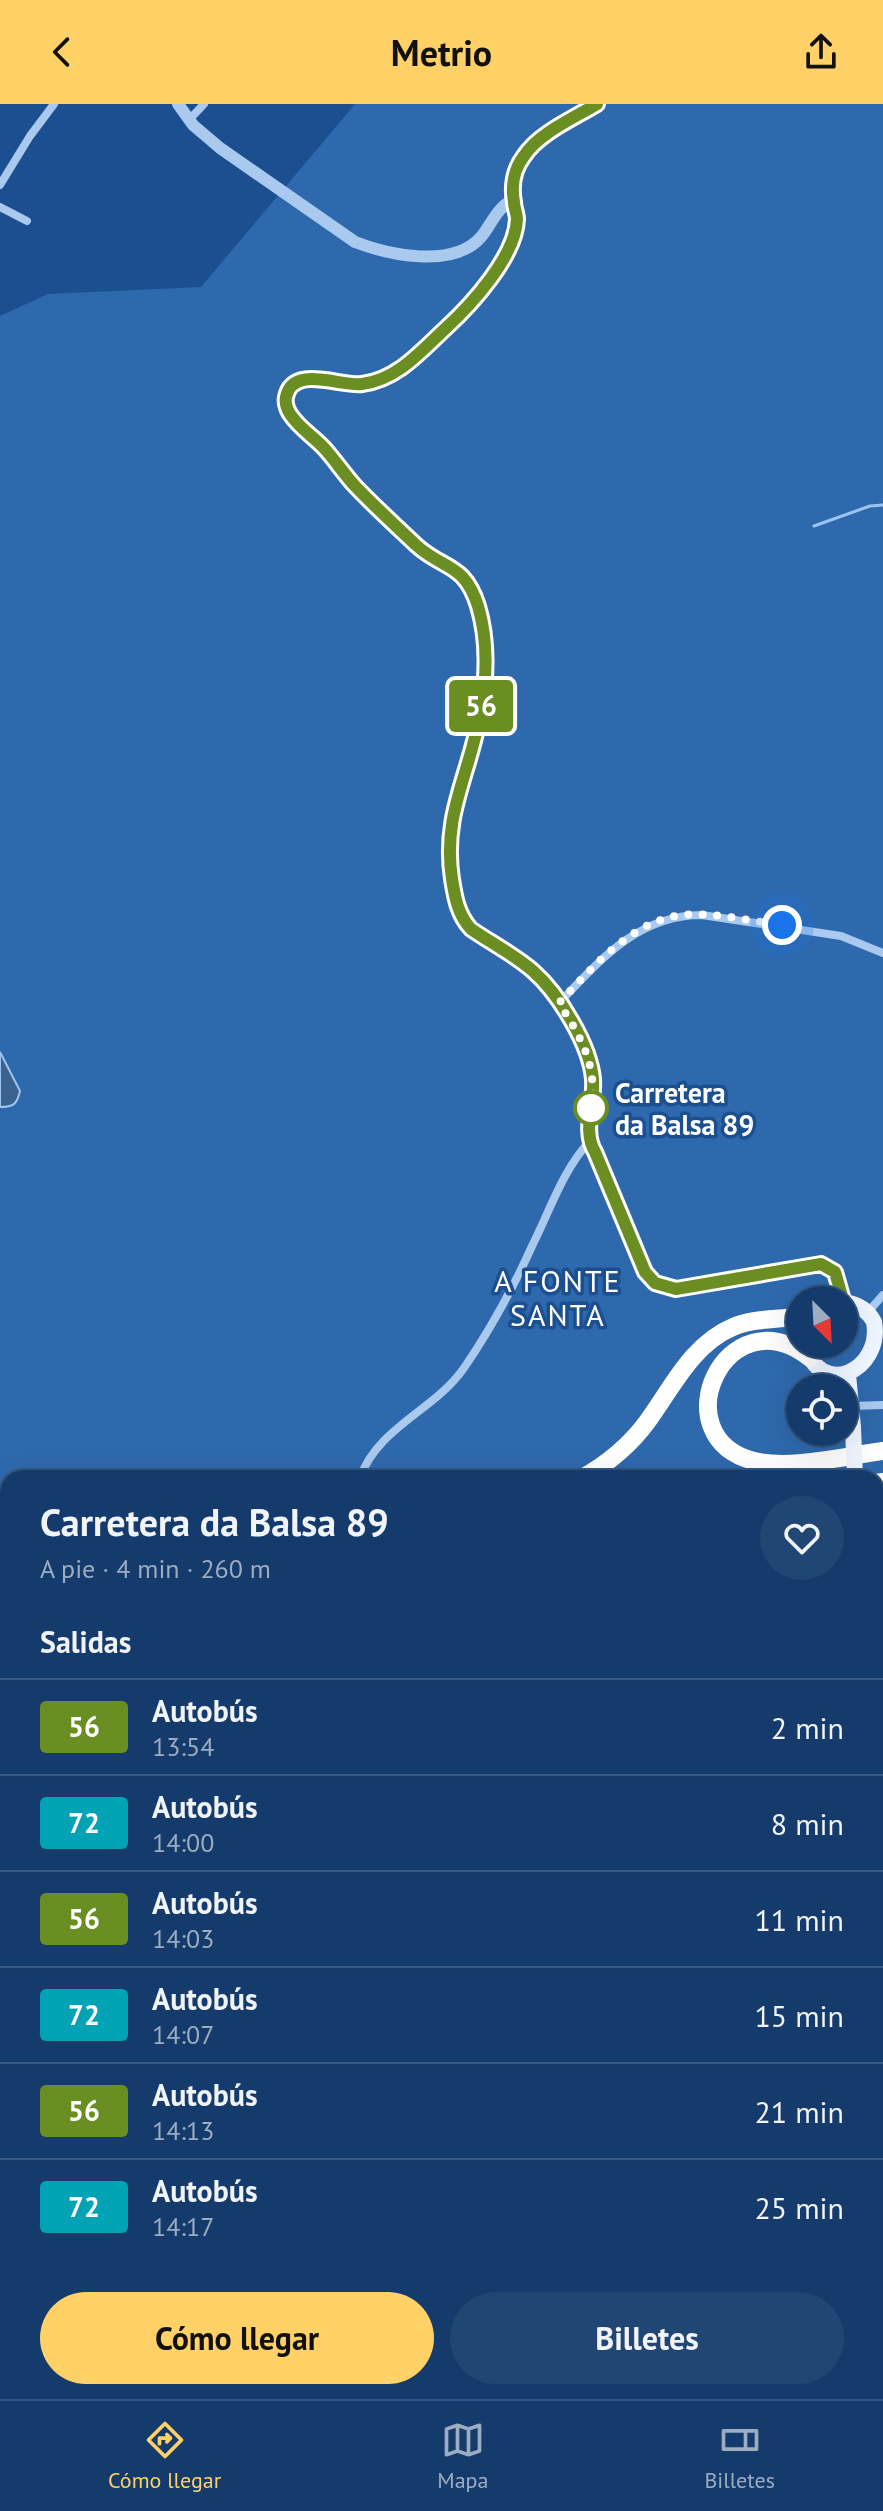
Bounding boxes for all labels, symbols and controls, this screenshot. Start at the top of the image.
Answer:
text: Metrio [391,29,492,76]
icon: back [40,30,84,74]
icon: share [799,30,843,74]
line badge: 56 [445,680,517,732]
text: 56 [465,687,497,724]
your location [762,905,802,945]
place label: Carretera da Balsa 89 [615,1074,754,1143]
marker: Carretera da Balsa 89 [574,1091,608,1125]
district label: A FONTE SANTA [494,1261,622,1334]
north arrow [786,1286,858,1358]
map controls [786,1286,858,1446]
button: locate [786,1374,858,1446]
button: heart [760,1496,844,1580]
text: Carretera da Balsa 89 [40,1497,389,1546]
text: A pie · 4 min · 260 m [40,1552,271,1585]
text: Salidas [40,1622,131,1661]
text: Autobús [152,1691,258,1730]
text: 56 [68,1708,100,1745]
text: 2 min [771,1708,844,1747]
text: 13:54 [152,1730,214,1763]
text: Autobús [152,1787,258,1826]
text: 72 [68,1804,100,1841]
text: 8 min [771,1804,844,1843]
text: 14:00 [152,1826,214,1859]
text: Autobús [152,1883,258,1922]
text: 56 [68,1900,100,1937]
text: 11 min [754,1900,844,1939]
text: 14:03 [152,1922,214,1955]
text: Autobús [152,1979,258,2018]
text: 72 [68,1996,100,2033]
text: 15 min [754,1996,844,2035]
text: 14:07 [152,2018,214,2051]
text: Autobús [152,2075,258,2114]
text: 56 [68,2092,100,2129]
text: 21 min [754,2092,844,2131]
text: 14:13 [152,2114,214,2147]
text: Autobús [152,2171,258,2210]
text: 72 [68,2188,100,2225]
text: 25 min [754,2188,844,2227]
text: 14:17 [152,2210,214,2243]
button: Cómo llegar [40,2292,434,2384]
button: Billetes [450,2292,844,2384]
tab: Cómo llegar [108,2418,221,2494]
tab: Mapa [437,2418,488,2494]
tab: Billetes [704,2418,775,2494]

